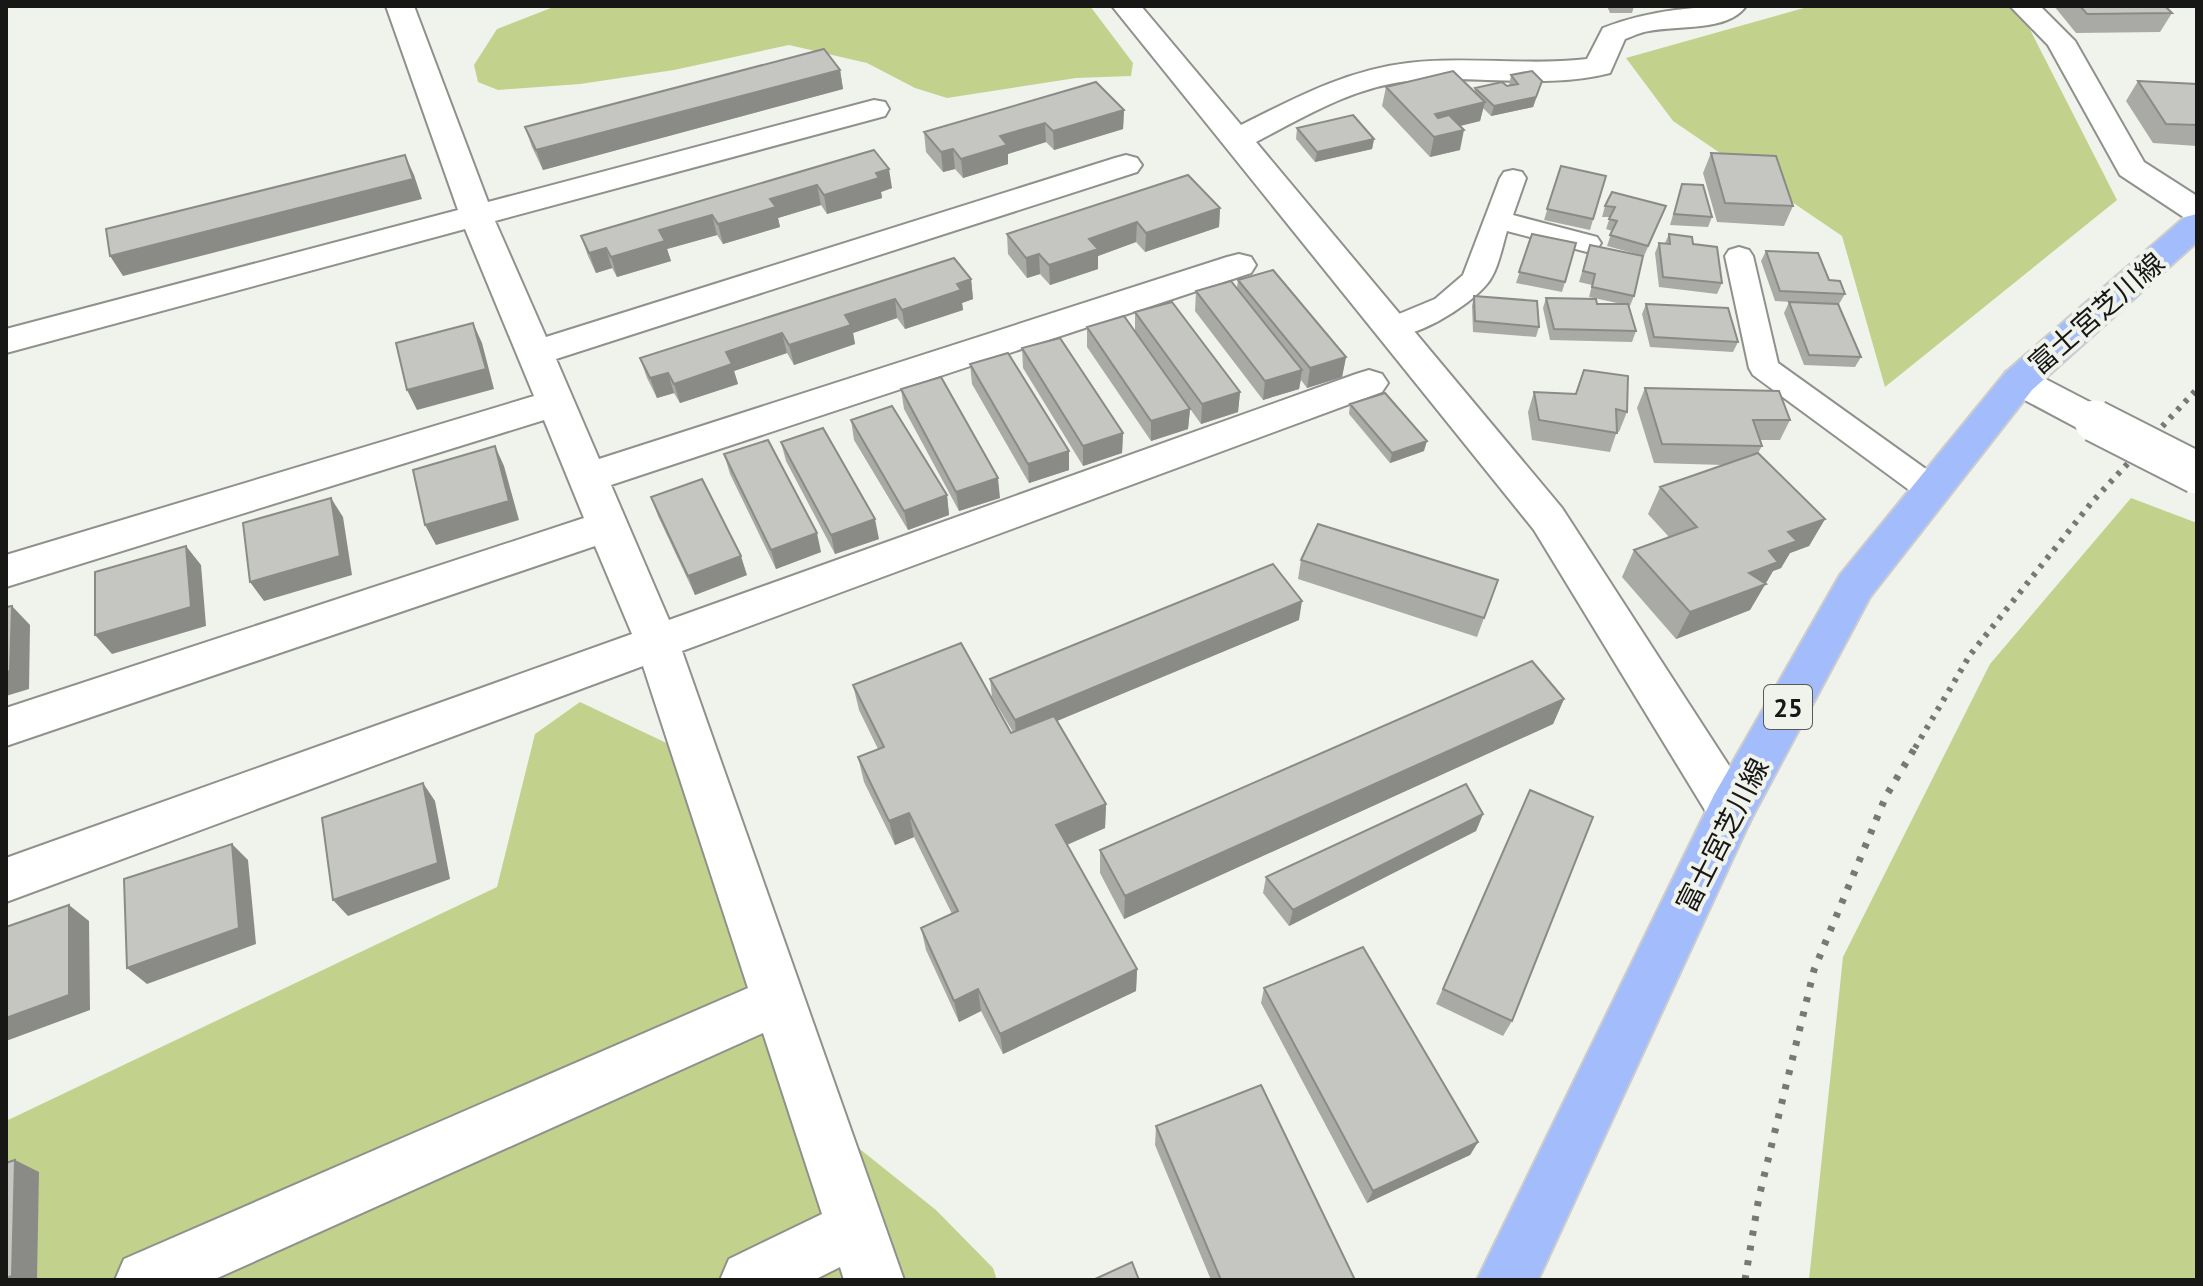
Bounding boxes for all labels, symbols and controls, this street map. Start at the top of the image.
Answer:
street label: 富士宮芝川線 [2020,244,2172,382]
road number: 25 [1764,685,1812,729]
street label: 富士宮芝川線 [1667,752,1777,918]

